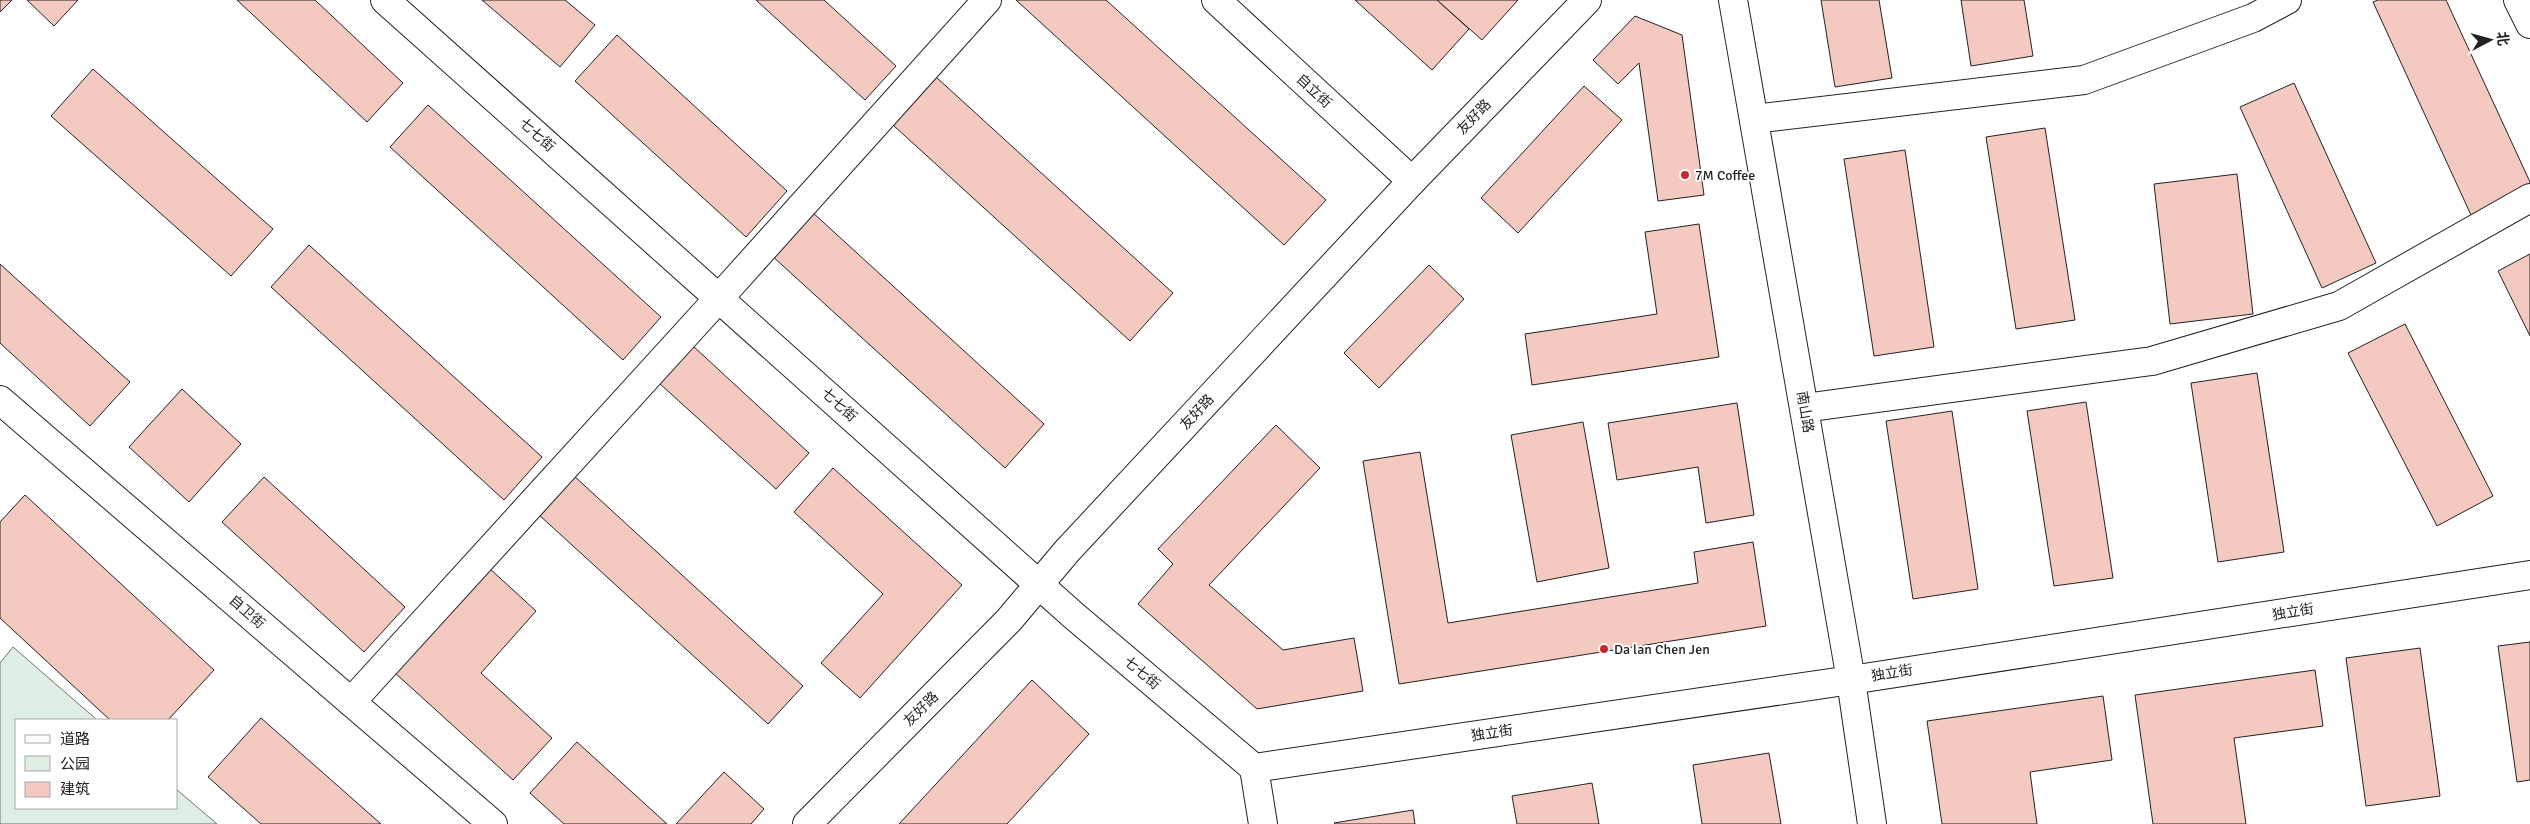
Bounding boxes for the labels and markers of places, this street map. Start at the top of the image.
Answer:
place label: 7M Coffee [1695,167,1755,184]
marker: 7M Coffee [1679,169,1691,181]
place label: Da lan Chen Jen [1614,641,1710,658]
marker: Da lan Chen Jen [1598,643,1610,655]

